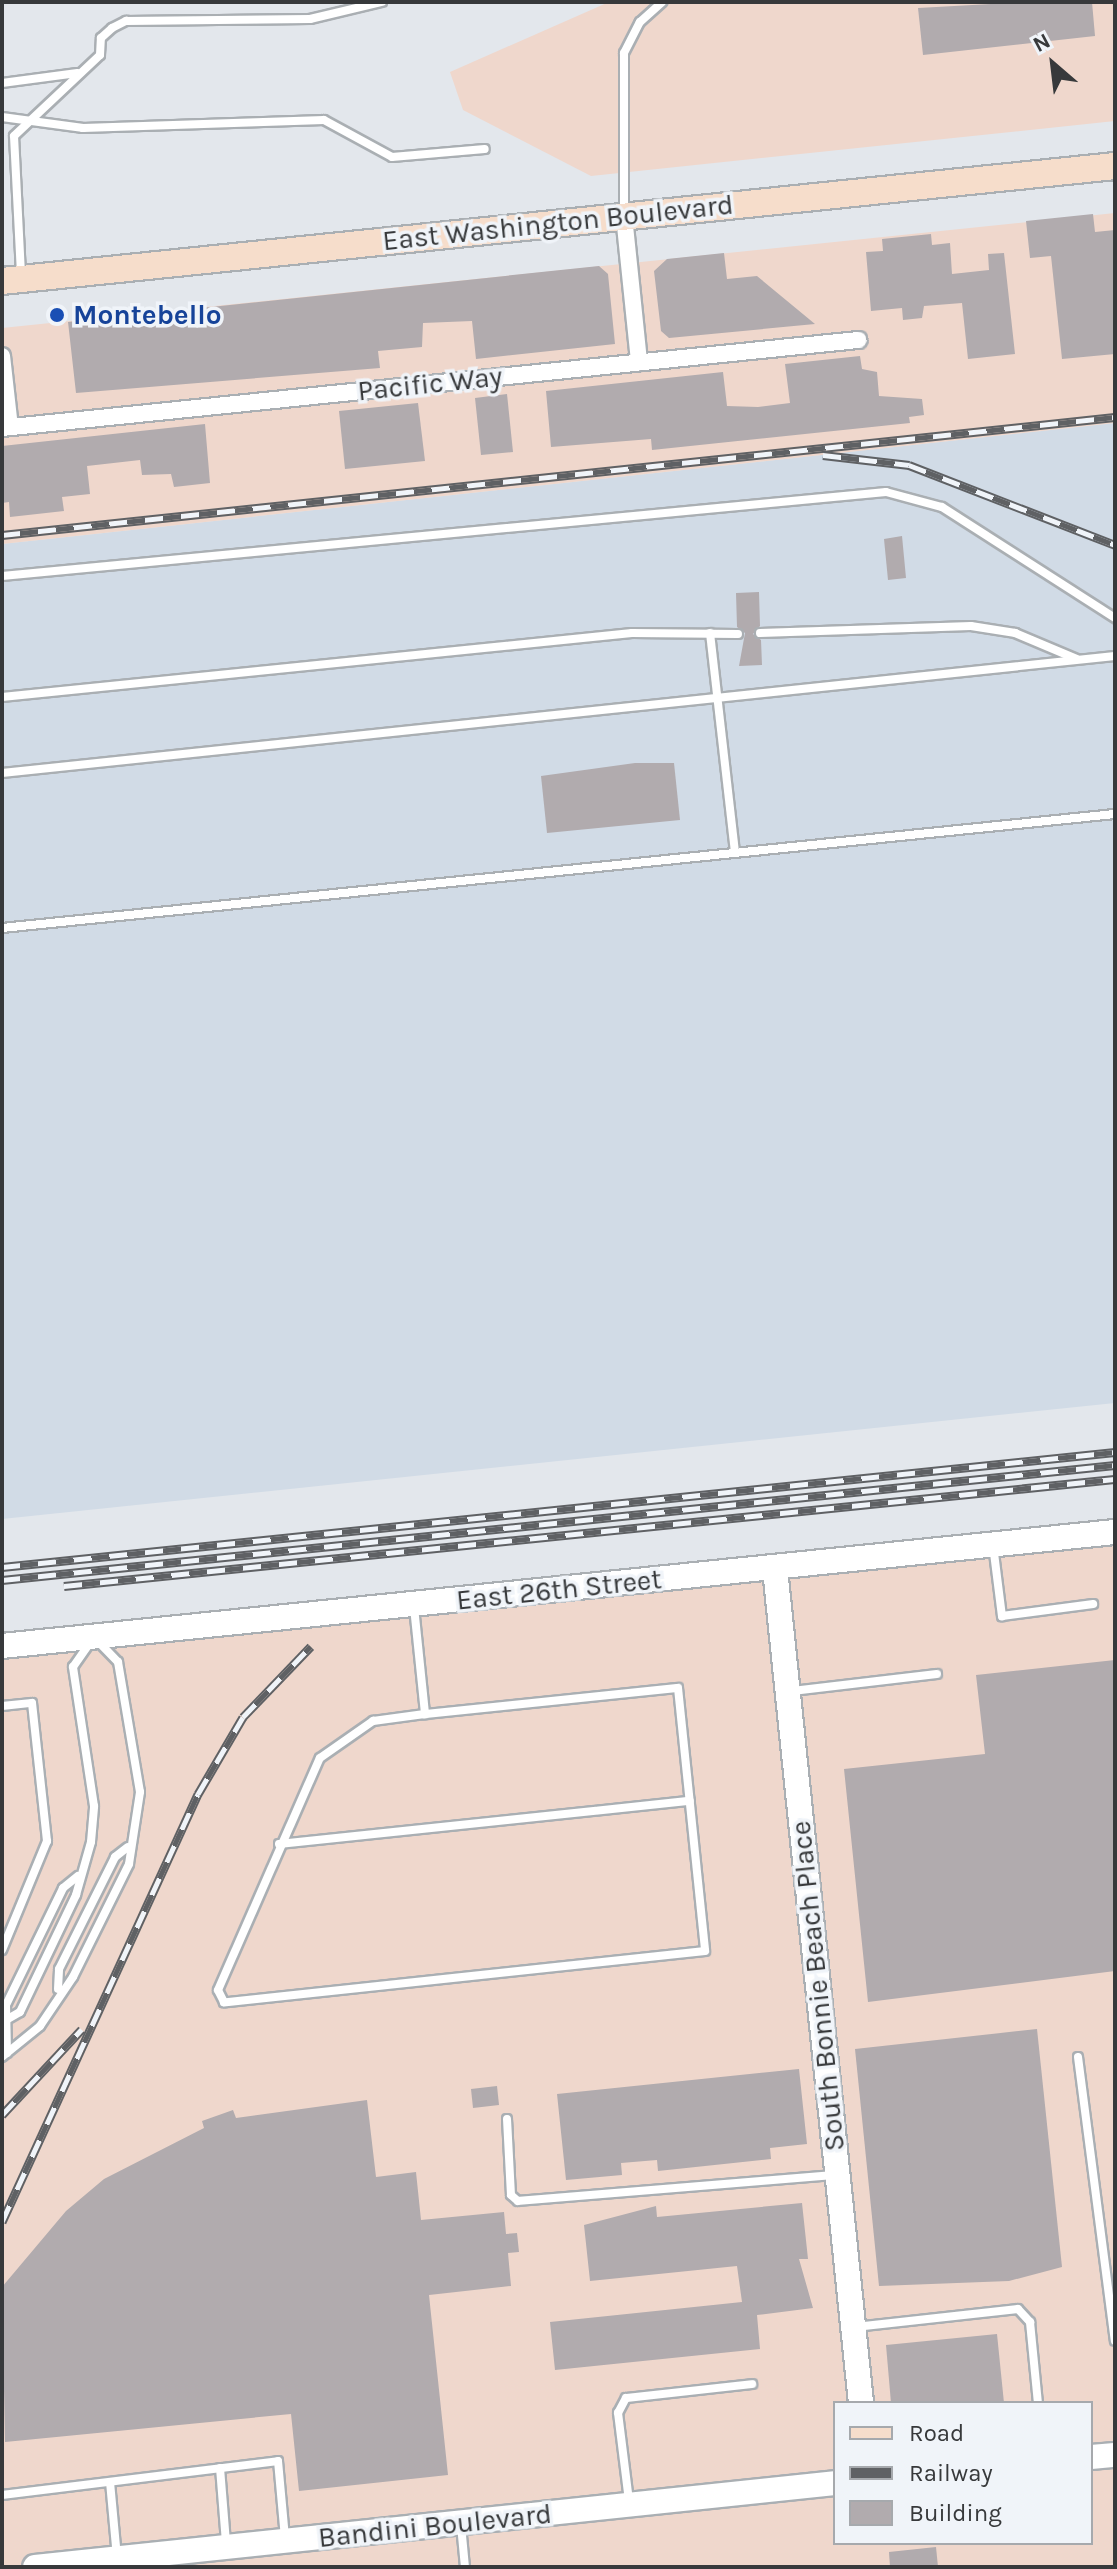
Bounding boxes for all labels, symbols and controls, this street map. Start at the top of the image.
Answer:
north arrow [1013,24,1093,104]
text: N [1029,28,1055,58]
street label: East Washington Boulevard [381,188,735,258]
place label: Montebello [73,298,222,332]
marker: Montebello [48,306,66,324]
street label: Pacific Way [356,360,504,408]
street label: East 26th Street [455,1563,663,1617]
street label: South Bonnie Beach Place [784,1819,852,2153]
legend [833,2401,1093,2545]
text: Road [909,2419,964,2447]
text: Railway [909,2459,993,2487]
street label: Bandini Boulevard [317,2497,553,2555]
text: Building [909,2499,1002,2527]

